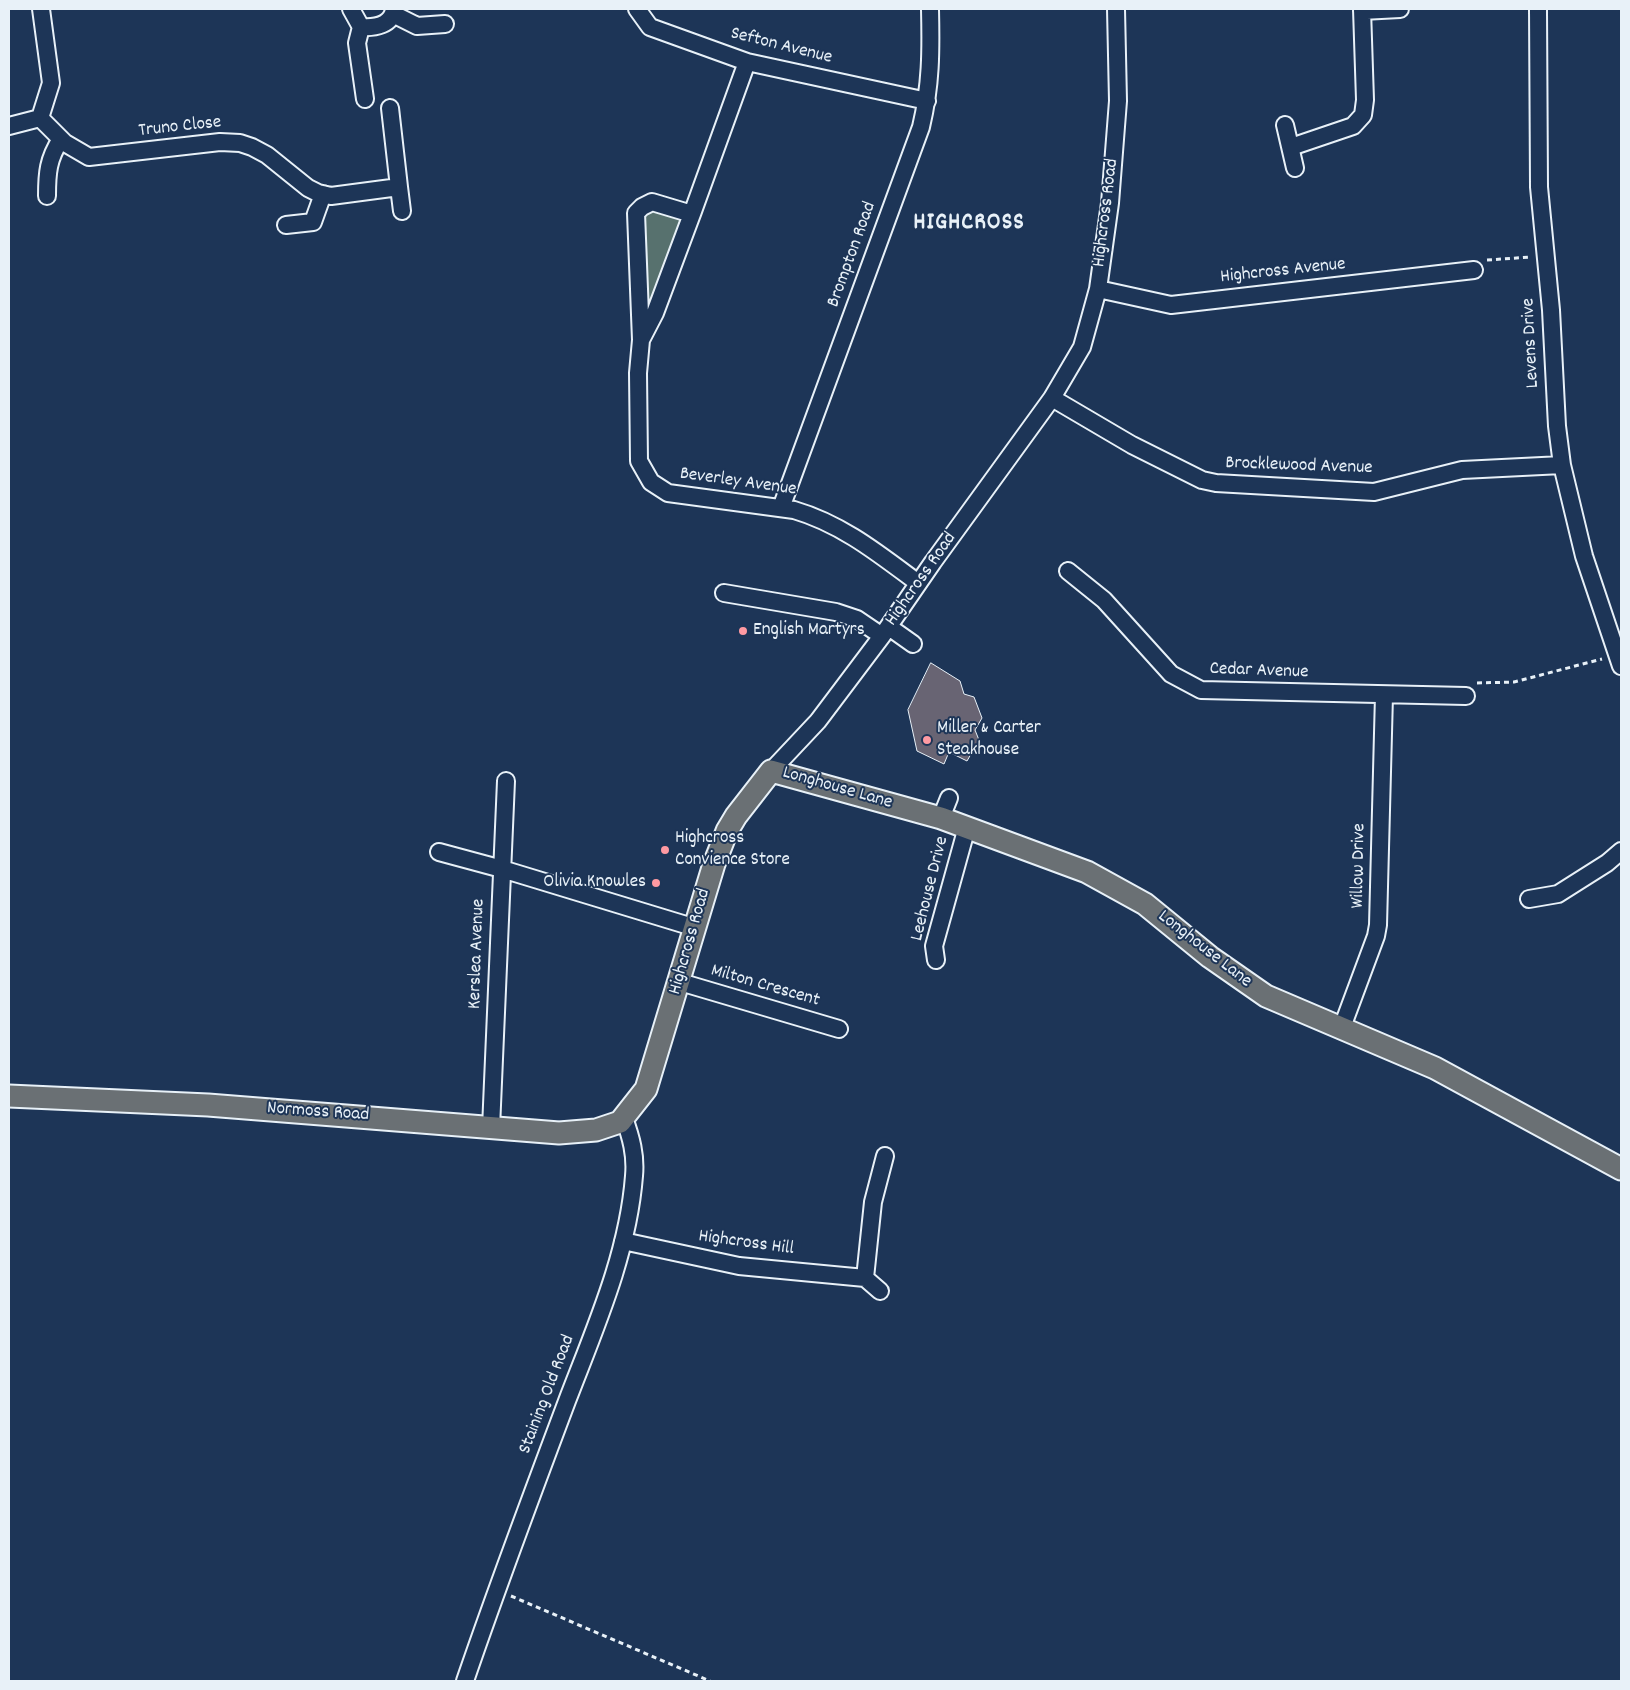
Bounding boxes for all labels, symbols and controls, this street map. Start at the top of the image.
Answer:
street label: Sefton Avenue [728,23,834,71]
street label: Truno Close [137,112,223,144]
street label: Highcross Road [1089,157,1125,269]
street label: Brompton Road [823,199,883,311]
district label: HIGHCROSS [912,211,1026,239]
street label: Highcross Avenue [1219,254,1347,290]
street label: Levens Drive [1518,297,1546,389]
street label: Brocklewood Avenue [1225,453,1373,481]
street label: Beverley Avenue [678,464,798,502]
street label: Highcross Road [881,529,963,631]
place label: English Martyrs [753,620,865,642]
marker: English Martyrs [737,625,749,637]
street label: Cedar Avenue [1209,659,1309,685]
place label: Miller & Carter Steakhouse [937,718,1041,762]
marker: Miller & Carter Steakhouse [921,734,933,746]
street label: Longhouse Lane [779,762,895,816]
street label: Willow Drive [1348,823,1372,909]
place label: Highcross Convience Store [675,828,790,872]
street label: Leehouse Drive [907,834,955,944]
marker: Highcross Convience Store [659,844,671,856]
place label: Olivia Knowles [543,872,646,894]
marker: Olivia Knowles [650,877,662,889]
street label: Highcross Road [665,886,717,998]
street label: Kerslea Avenue [465,898,491,1010]
street label: Longhouse Lane [1152,906,1256,994]
street label: Milton Crescent [708,961,822,1013]
street label: Normoss Road [266,1098,370,1128]
street label: Highcross Hill [697,1226,795,1262]
street label: Staining Old Road [515,1332,581,1458]

